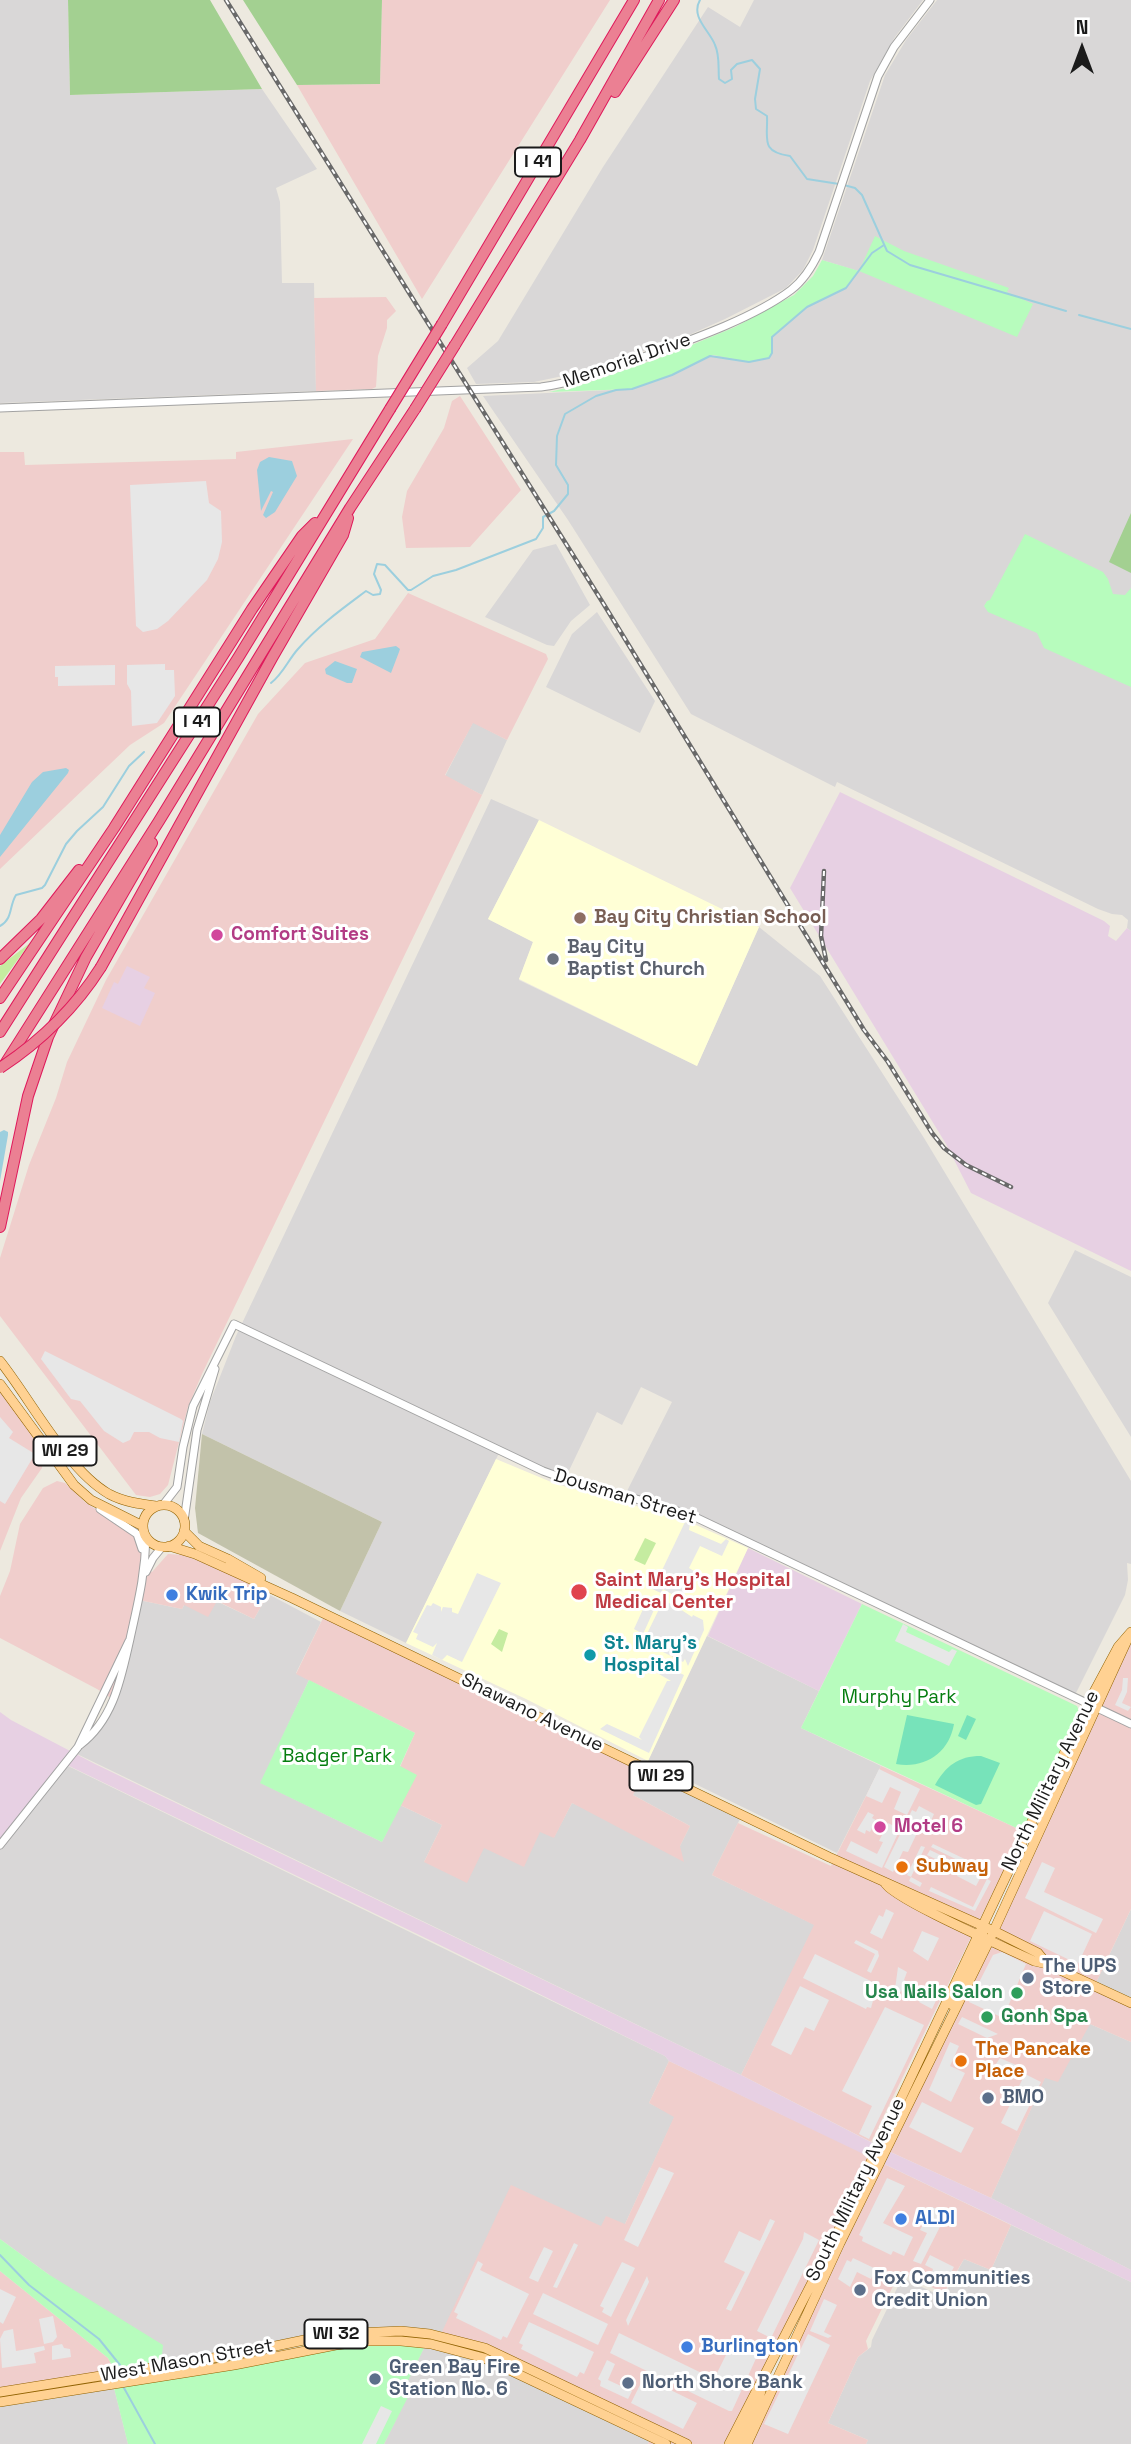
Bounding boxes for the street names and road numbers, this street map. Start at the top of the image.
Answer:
road number: I 41 [515,148,561,176]
street label: Memorial Drive [560,328,694,394]
road number: I 41 [174,708,220,736]
road number: WI 29 [34,1436,96,1466]
street label: Dousman Street [551,1464,699,1530]
street label: Shawano Avenue [457,1669,607,1757]
street label: North Military Avenue [997,1687,1105,1875]
road number: WI 29 [630,1762,692,1791]
street label: South Military Avenue [802,2095,910,2285]
road number: WI 32 [304,2320,368,2348]
street label: West Mason Street [99,2335,275,2387]

